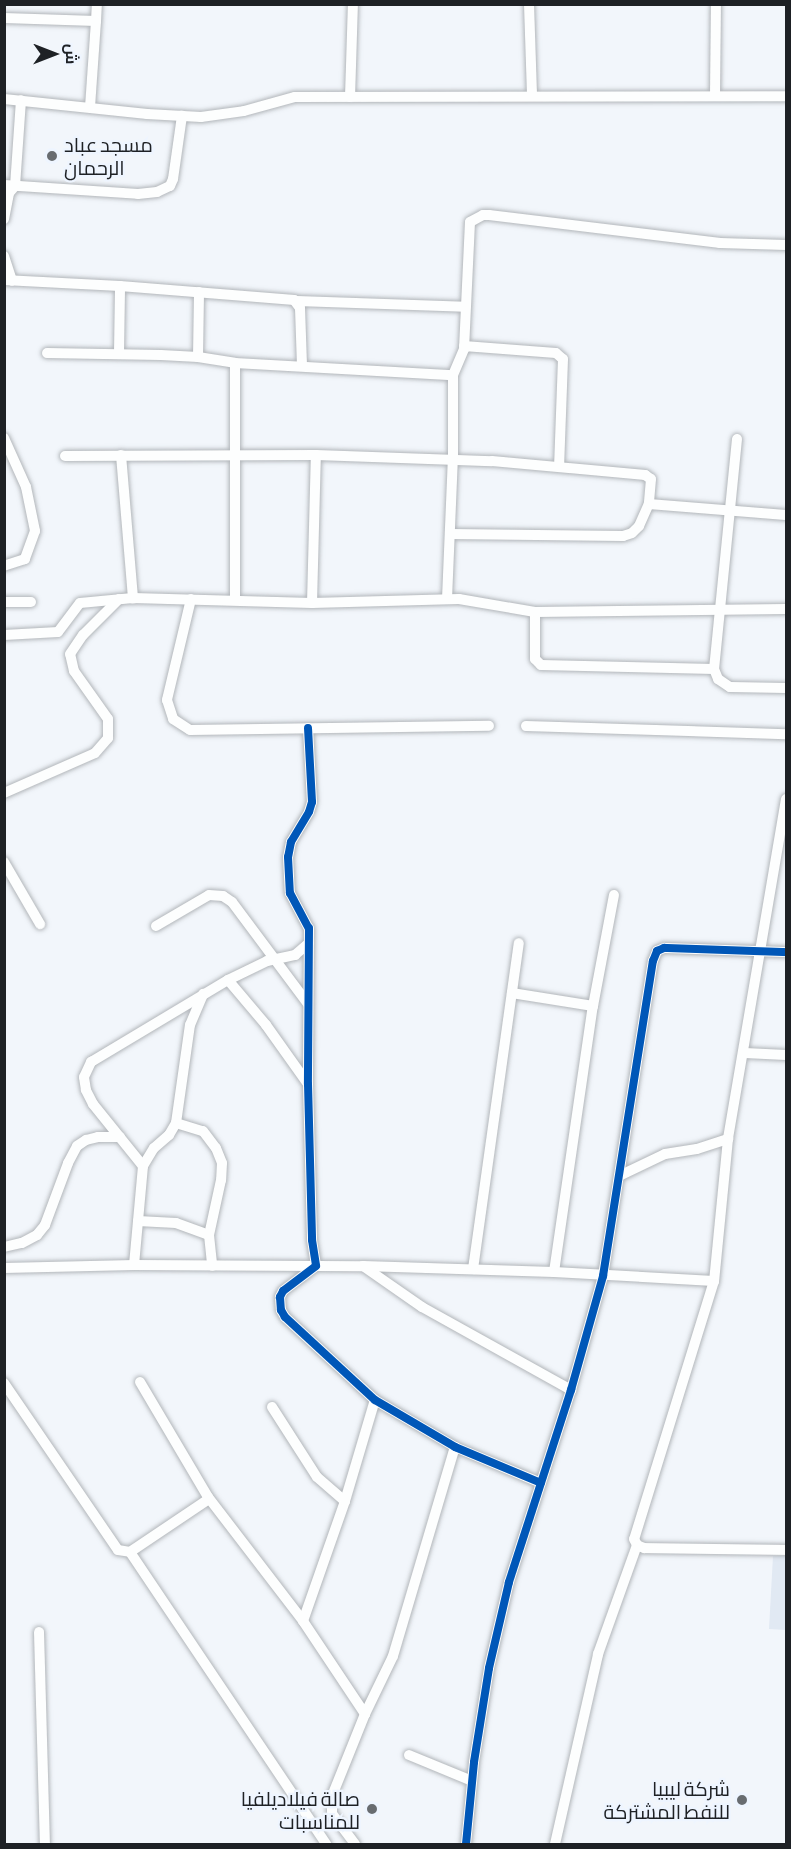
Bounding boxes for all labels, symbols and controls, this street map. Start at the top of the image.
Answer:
north arrow [24,24,84,84]
text: ش [63,44,81,64]
place label: مسجد عباد الرحمان [64,132,153,179]
marker: مسجد عباد الرحمان [45,149,59,163]
place label: شركة ليبيا للنفط المشتركة [604,1776,730,1823]
place label: صالة فيلاديلفيا للمناسبات [241,1786,360,1833]
marker: شركة ليبيا للنفط المشتركة [735,1793,749,1807]
marker: صالة فيلاديلفيا للمناسبات [365,1802,379,1816]

